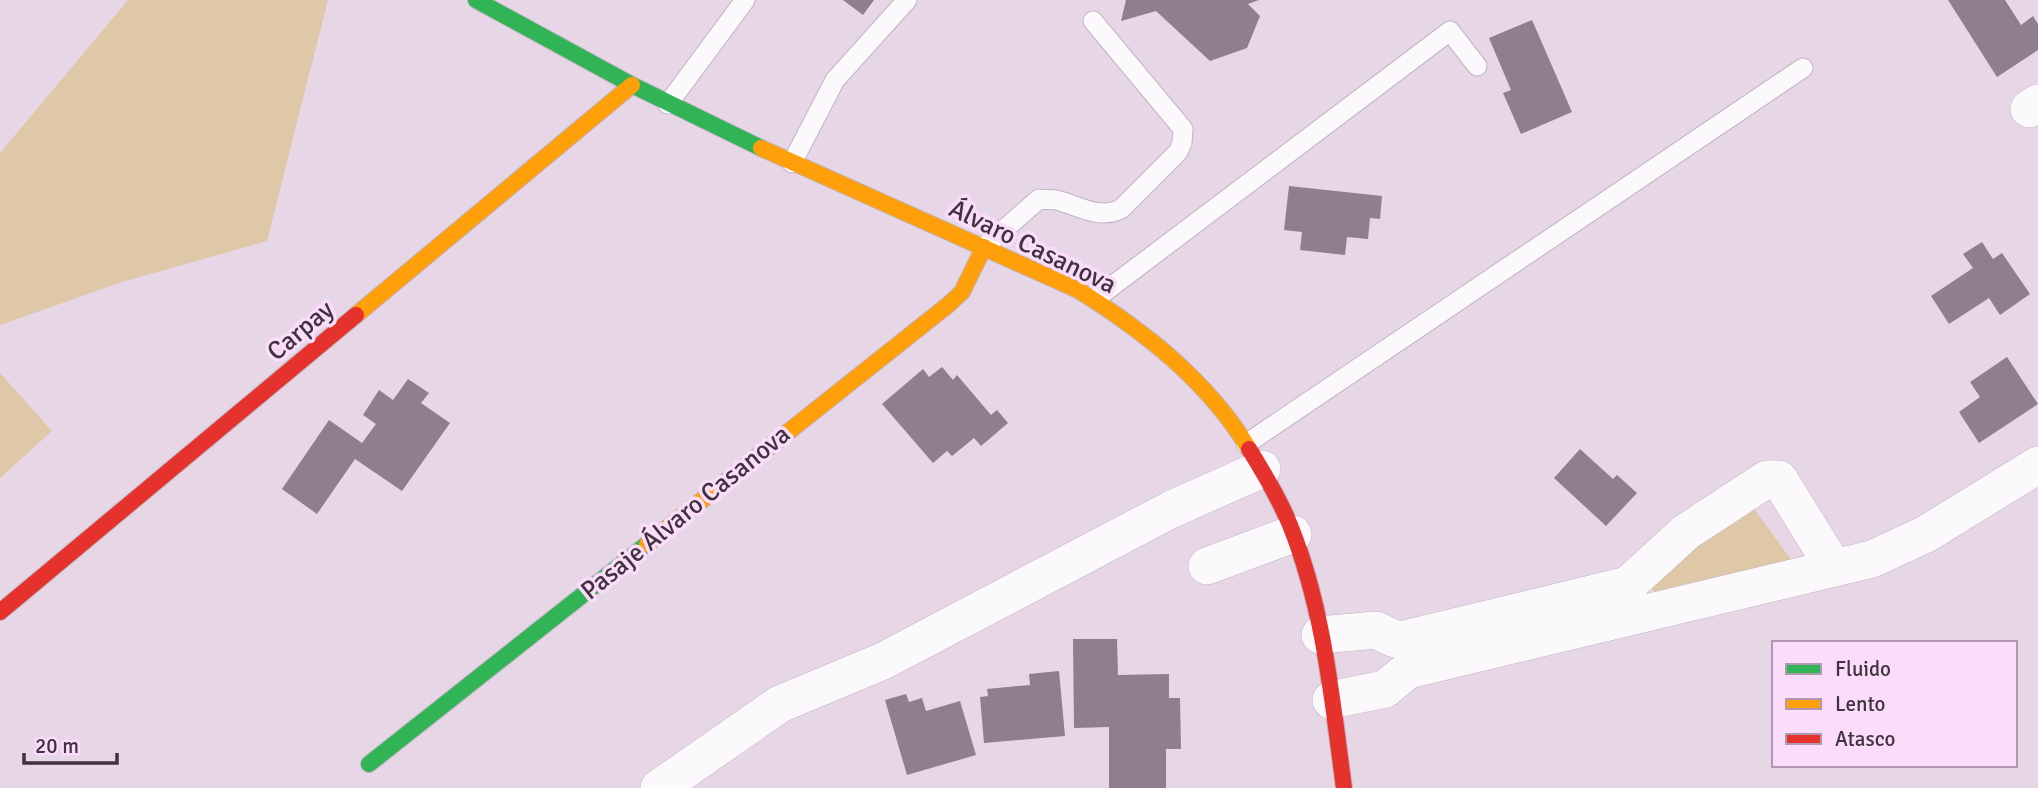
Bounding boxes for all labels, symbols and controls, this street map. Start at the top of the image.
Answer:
street label: Álvaro Casanova [944,193,1121,301]
street label: Carpay [261,294,340,368]
street label: Pasaje Álvaro Casanova [575,419,797,607]
legend [1772,641,2017,767]
text: Fluido [1835,656,1891,682]
text: Lento [1835,691,1885,717]
scale bar [24,722,117,766]
text: Atasco [1835,726,1895,752]
text: 20 m [35,733,79,759]

